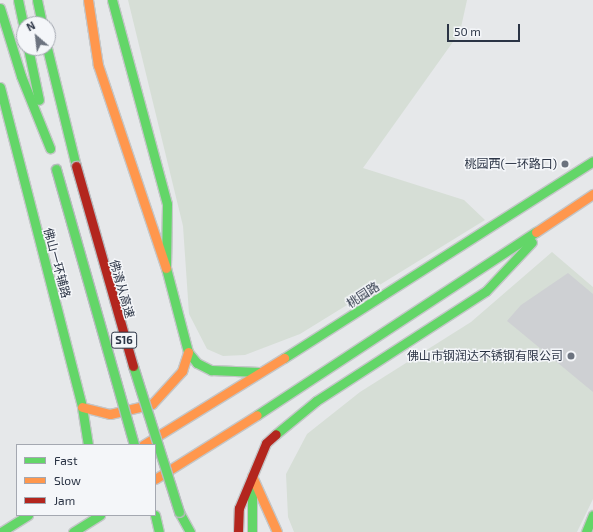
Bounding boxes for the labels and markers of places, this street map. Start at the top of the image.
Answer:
place label: 桃园西(一环路口) [464,157,557,171]
marker: 桃园西(一环路口) [560,159,570,169]
place label: 佛山市钢润达不锈钢有限公司 [407,349,563,363]
marker: 佛山市钢润达不锈钢有限公司 [566,351,576,361]

